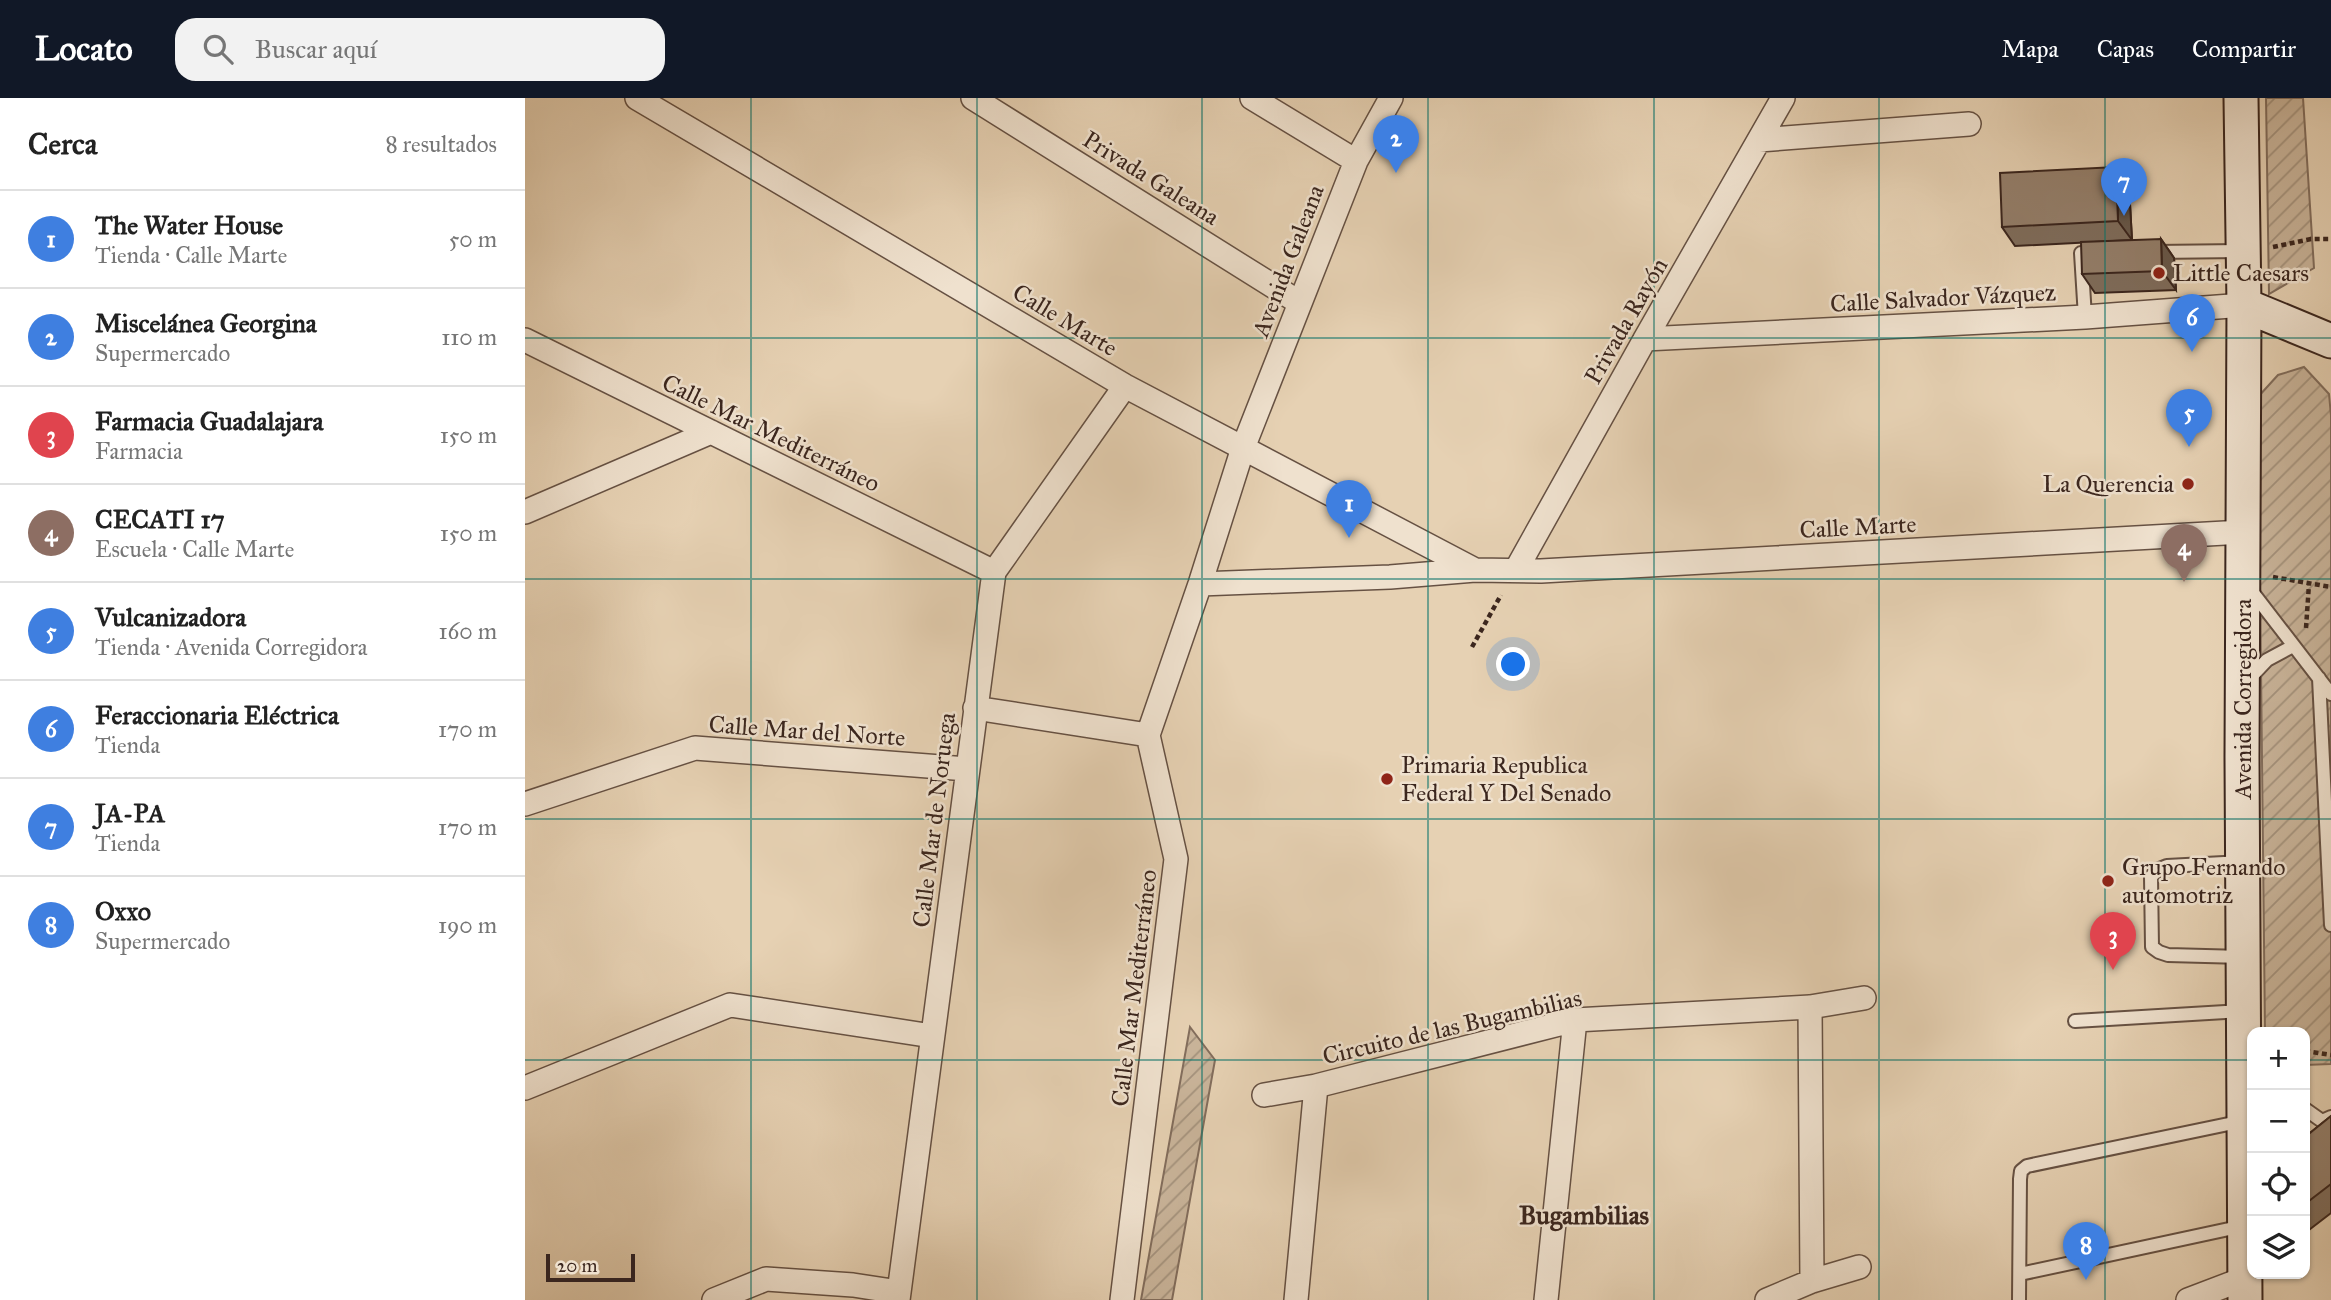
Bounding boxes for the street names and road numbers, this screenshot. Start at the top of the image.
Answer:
street label: Privada Galeana [1077,124,1225,232]
street label: Avenida Galeana [1245,180,1331,342]
street label: Privada Rayón [1578,252,1674,390]
street label: Calle Marte [1007,277,1123,363]
street label: Calle Salvador Vázquez [1829,277,2057,319]
street label: Calle Mar Mediterráneo [657,367,885,499]
street label: Calle Marte [1799,509,1917,545]
street label: Avenida Corregidora [2228,598,2258,800]
street label: Calle Mar del Norte [708,709,906,753]
street label: Calle Mar de Noruega [906,710,962,929]
street label: Calle Mar Mediterráneo [1105,868,1163,1108]
street label: Circuito de las Bugambilias [1319,983,1585,1071]

